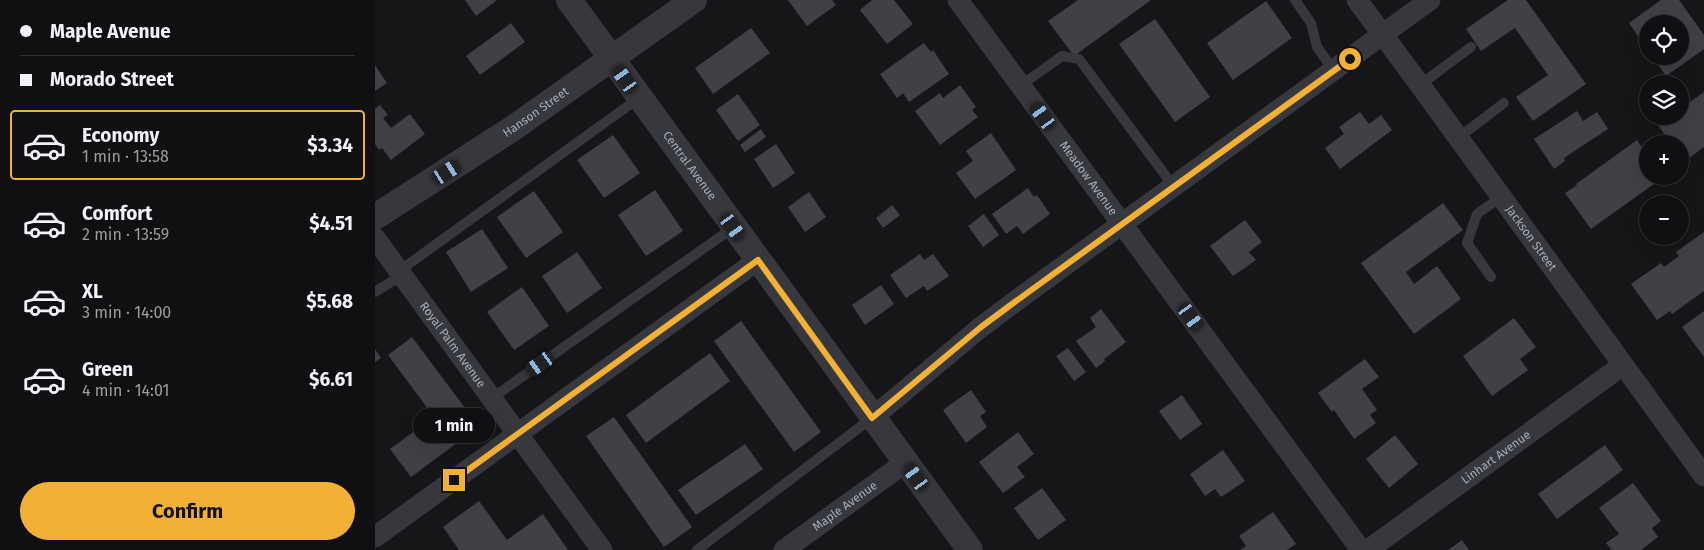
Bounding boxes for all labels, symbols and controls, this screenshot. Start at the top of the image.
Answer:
map controls [1639,15,1689,245]
button: locate [1639,15,1689,65]
text: Maple Avenue [50,20,171,43]
route start [1339,48,1361,70]
car [610,62,639,96]
text: Morado Street [50,68,174,91]
button: layers [1639,75,1689,125]
street label: Hanson Street [500,84,572,140]
car [1028,99,1057,133]
icon: car [22,123,67,168]
text: Economy [82,124,159,147]
street label: Central Avenue [660,129,719,203]
text: $3.34 [307,134,353,157]
button: + [1639,135,1689,185]
street label: Meadow Avenue [1057,139,1120,218]
text: 1 min · 13:58 [82,147,169,166]
car [430,158,463,186]
button: − [1639,195,1689,245]
icon: car [22,201,67,246]
text: Comfort [82,202,152,225]
street label: Jackson Street [1503,203,1560,274]
car [718,210,747,244]
text: $4.51 [309,212,353,235]
text: 2 min · 13:59 [82,225,169,244]
icon: car [22,279,67,324]
text: XL [82,280,103,303]
text: $5.68 [306,290,353,313]
street label: Royal Palm Avenue [417,299,488,390]
car [1176,300,1205,334]
text: 3 min · 14:00 [82,303,171,322]
car [523,349,556,379]
icon: car [22,357,67,402]
text: Green [82,358,133,381]
text: $6.61 [309,368,353,391]
text: 4 min · 14:01 [82,381,169,400]
callout: 1 min [413,408,495,442]
text: 1 min [435,416,473,435]
street label: Linhart Avenue [1459,427,1533,487]
car [901,460,930,494]
route end [443,469,465,491]
street label: Maple Avenue [810,478,880,534]
button: Confirm [20,482,355,540]

